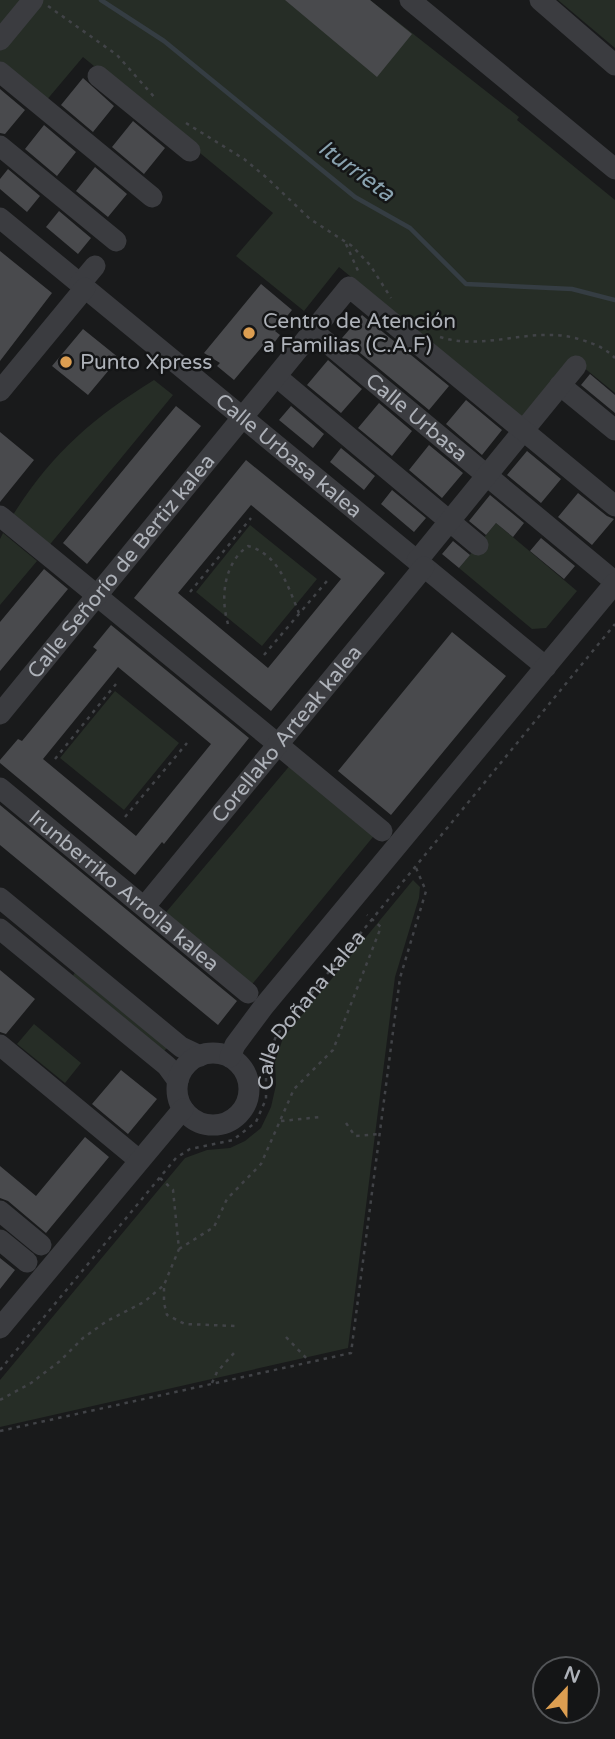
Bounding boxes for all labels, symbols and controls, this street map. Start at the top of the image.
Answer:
water label: Iturrieta [313,134,400,209]
place label: Centro de Atención a Familias (C.A.F) [263,309,456,358]
marker: Centro de Atención a Familias (C.A.F) [241,325,257,341]
place label: Punto Xpress [80,350,212,375]
marker: Punto Xpress [58,354,74,370]
street label: Calle Urbasa [361,368,473,467]
street label: Calle Urbasa kalea [211,388,367,523]
street label: Calle Señorío de Bertiz kalea [22,449,220,683]
street label: Corellako Arteak kalea [206,640,367,828]
street label: Irunberriko Arroila kalea [24,805,224,976]
street label: Calle Doñana kalea [254,925,370,1090]
north arrow [531,1655,601,1725]
text: N [561,1662,583,1688]

